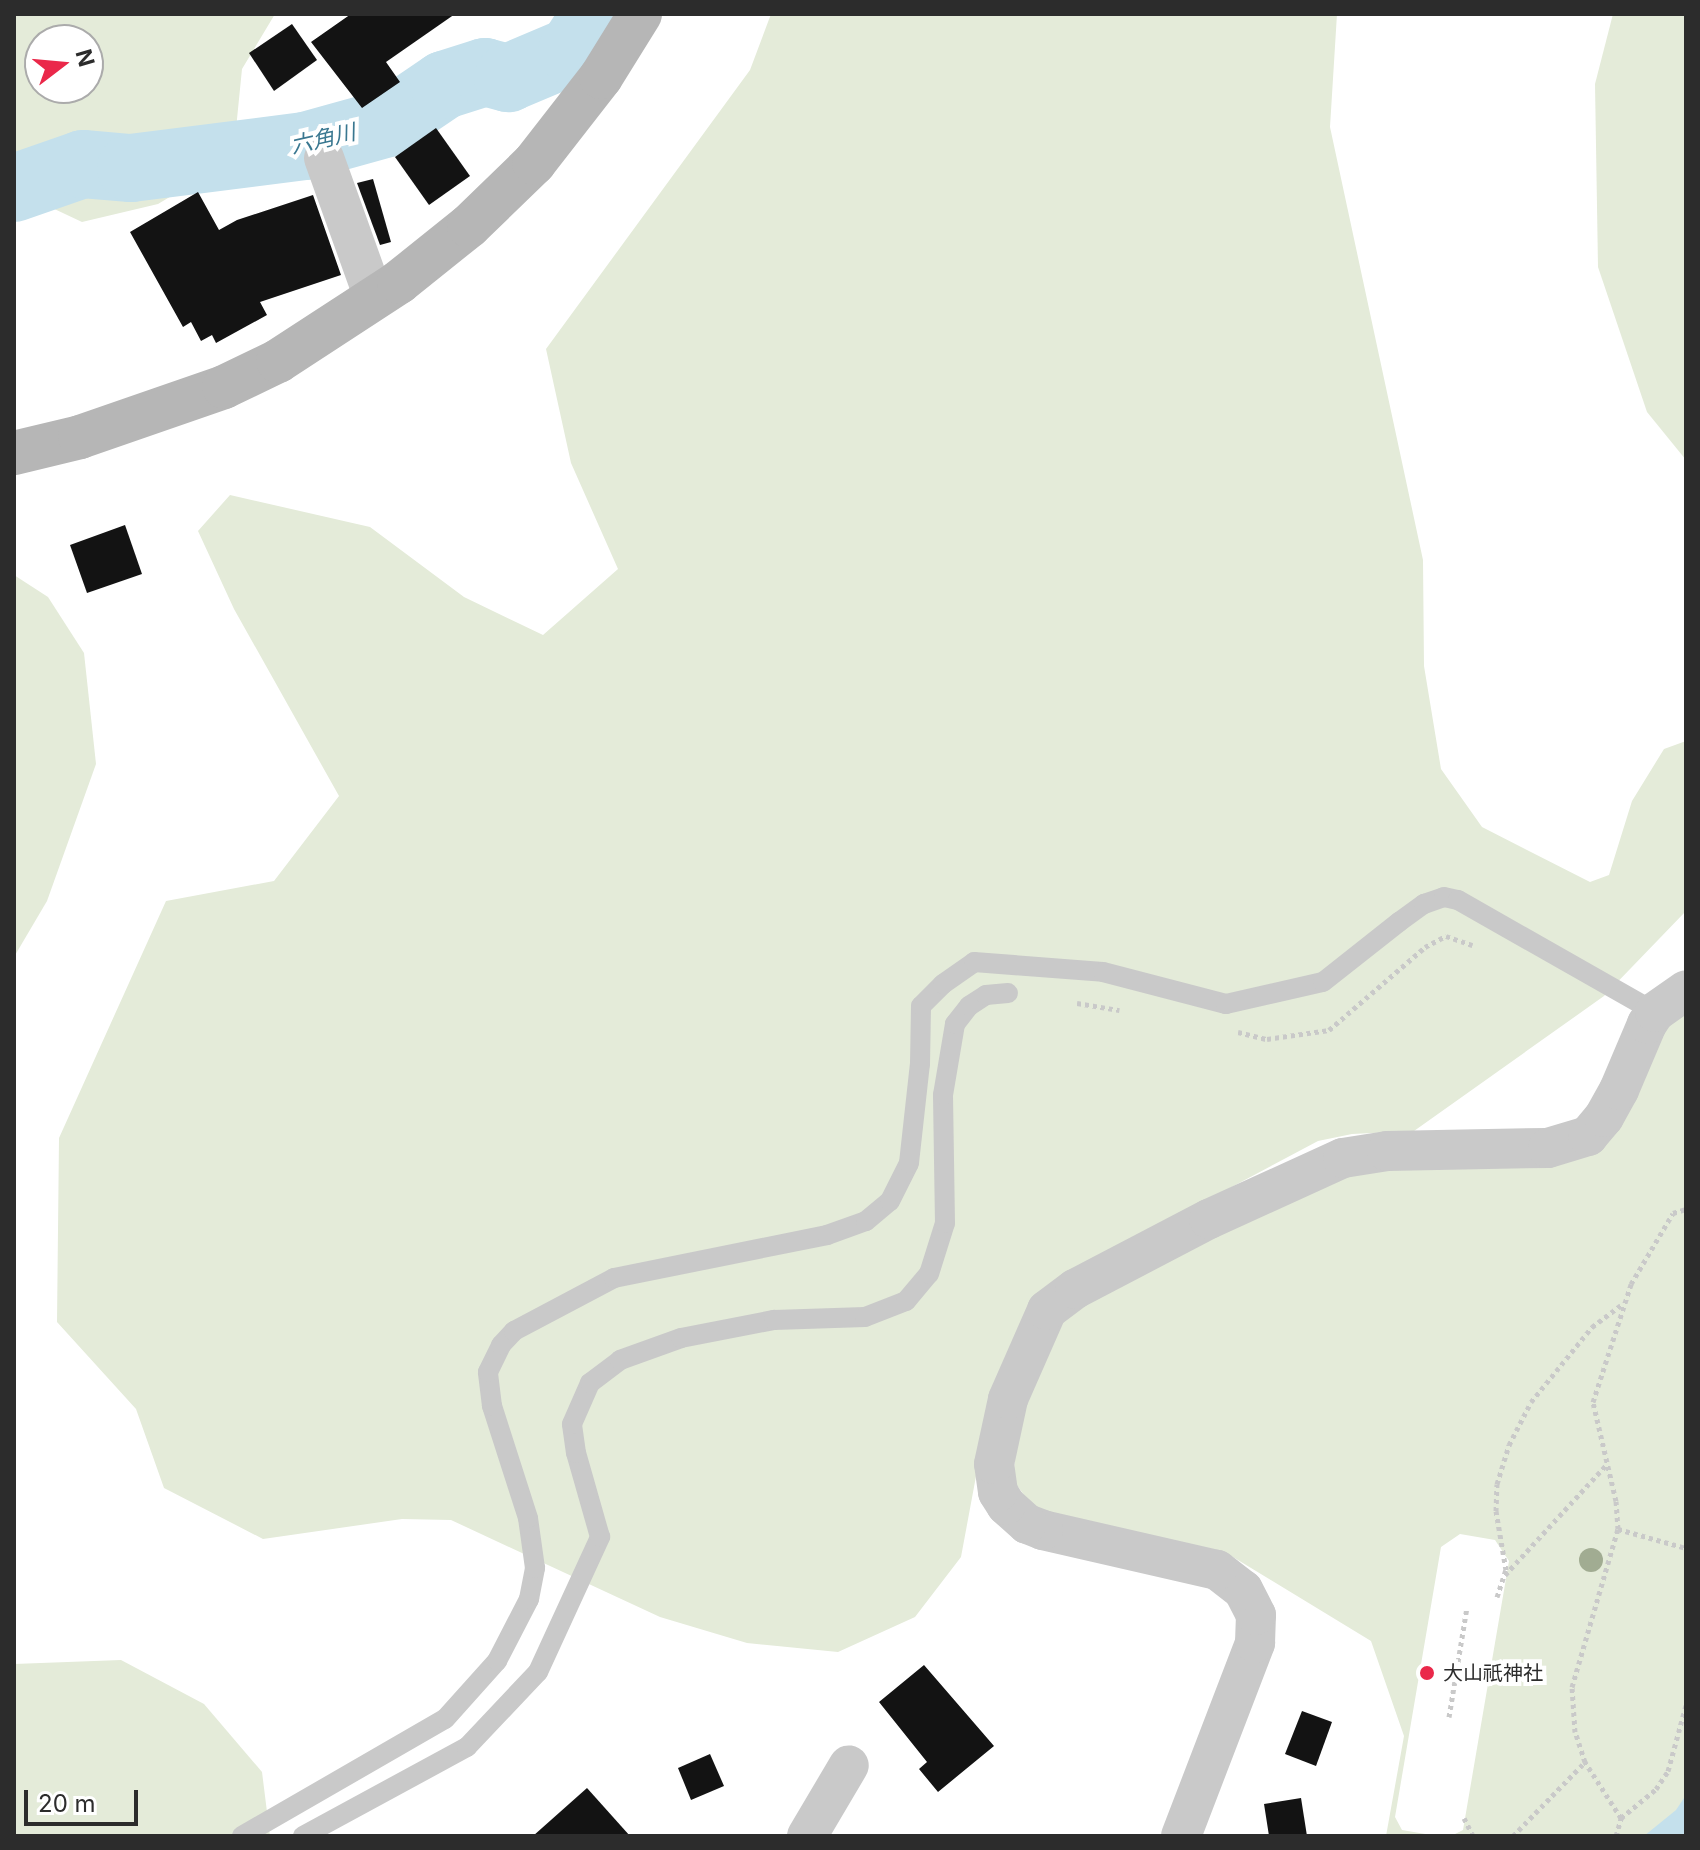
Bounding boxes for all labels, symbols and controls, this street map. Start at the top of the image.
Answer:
north arrow [24,24,104,104]
text: N [70,46,100,70]
water label: 六角川 [288,119,358,159]
place label: 大山祇神社 [1443,1661,1543,1685]
marker: 大山祇神社 [1418,1664,1436,1682]
scale bar [28,1774,142,1824]
text: 20 m [38,1789,96,1818]

